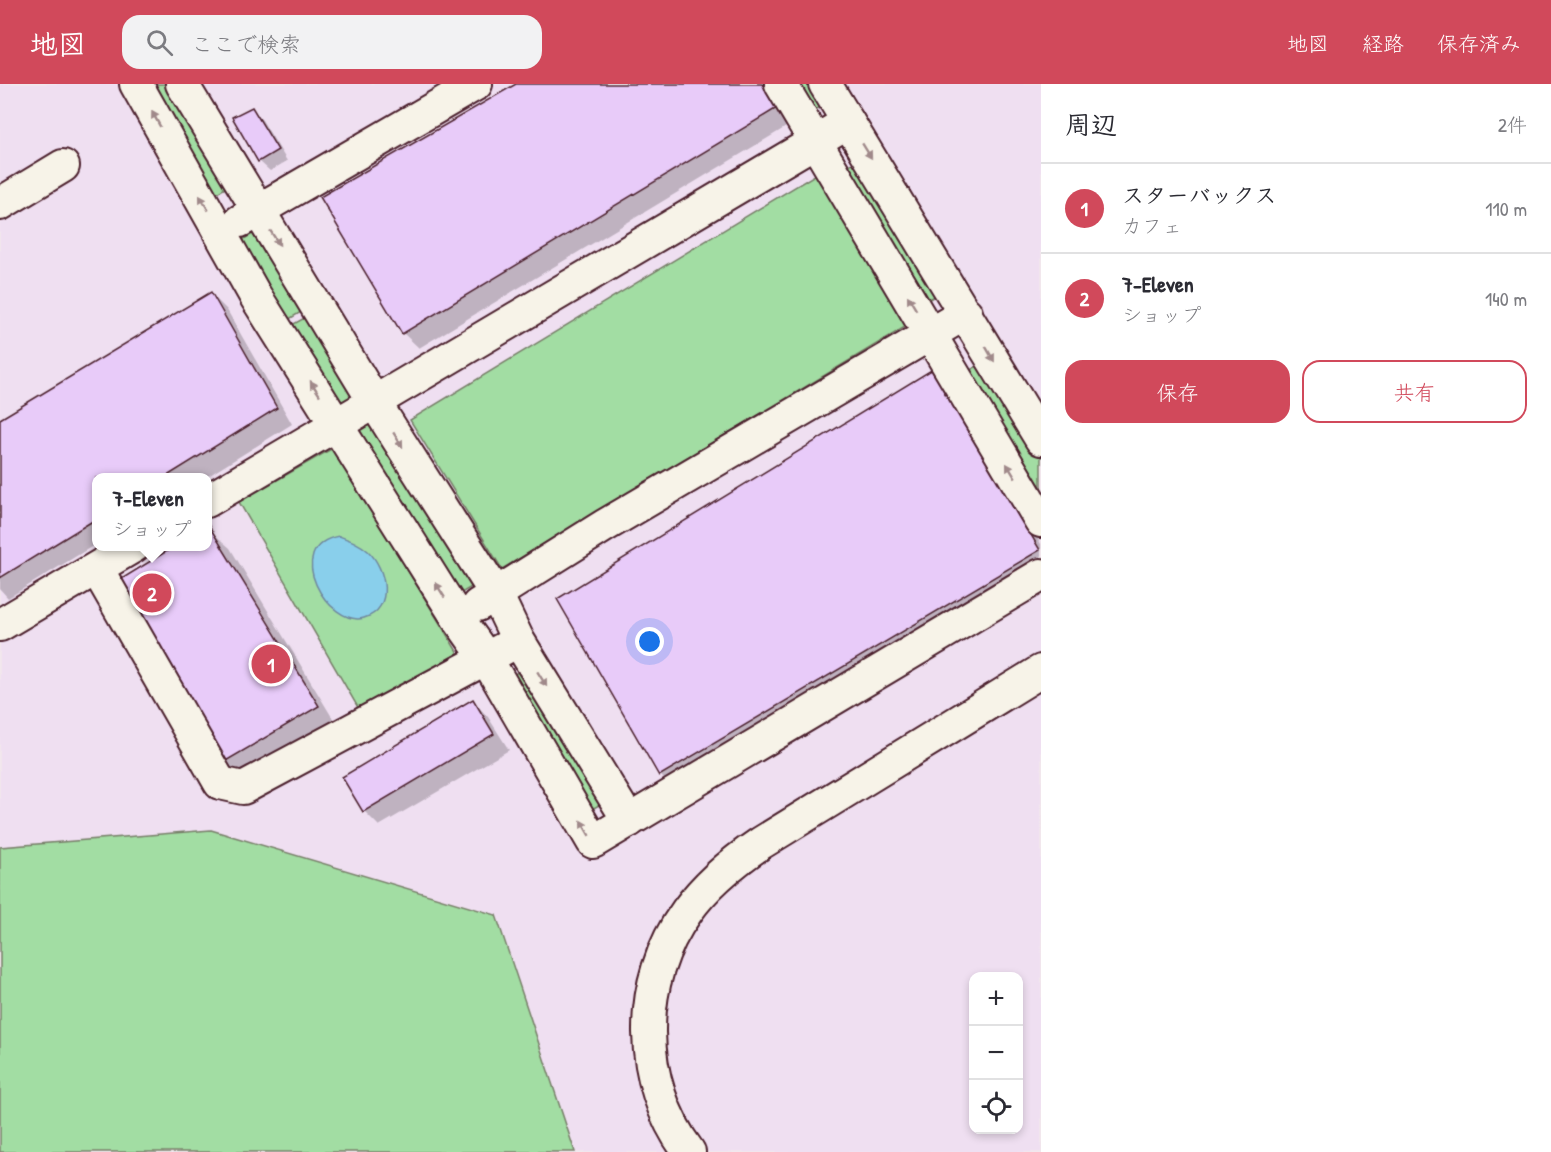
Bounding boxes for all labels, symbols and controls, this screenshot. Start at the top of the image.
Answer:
search box [122,15,542,69]
text: 地図 [30,25,86,63]
icon: search [143,26,176,59]
text: ここで検索 [191,29,301,59]
text: 地図 [1287,29,1329,58]
text: 経路 [1362,29,1404,58]
text: 保存済み [1437,29,1521,58]
text: 周辺 [1065,107,1117,142]
one-way arrow [151,110,161,127]
text: 2件 [1498,111,1527,138]
one-way arrow [862,143,873,160]
text: スターバックス [1122,180,1276,210]
one-way arrow [198,195,209,211]
text: 1 [1081,195,1088,222]
text: 110 m [1485,195,1527,222]
text: カフェ [1122,212,1182,239]
one-way arrow [269,230,280,246]
text: 7-Eleven [1122,269,1194,299]
text: 2 [1080,285,1089,312]
text: 140 m [1485,285,1527,312]
one-way arrow [906,295,917,311]
text: ショップ [1122,301,1201,328]
one-way arrow [985,346,996,362]
button: 保存 [1065,360,1290,423]
button: 共有 [1302,360,1527,423]
one-way arrow [309,380,320,396]
one-way arrow [393,432,404,449]
one-way arrow [1006,463,1017,479]
popup [92,473,212,551]
text: 7-Eleven [112,483,184,513]
text: ショップ [112,515,192,542]
pin: 2 [132,570,172,616]
one-way arrow [434,582,445,598]
your location [635,627,664,656]
pin: 1 [252,642,290,686]
one-way arrow [537,671,548,687]
one-way arrow [579,820,590,836]
map controls [969,972,1023,1134]
button: + [969,972,1023,1026]
button: − [969,1026,1023,1080]
button: locate [969,1080,1023,1134]

